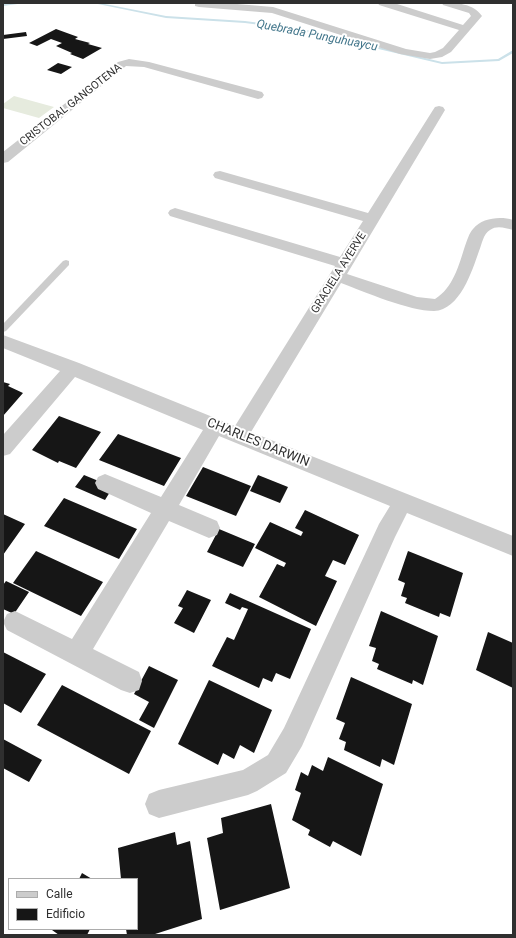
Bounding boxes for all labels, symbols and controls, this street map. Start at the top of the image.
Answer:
water label: Quebrada Punguhuaycu [255,17,379,55]
street label: CRISTOBAL GANGOTENA [17,61,125,149]
street label: GRACIELA AYERVE [309,230,369,316]
street label: CHARLES DARWIN [205,415,311,471]
legend [8,878,138,930]
text: Calle [46,887,73,901]
text: Edificio [46,907,85,921]

